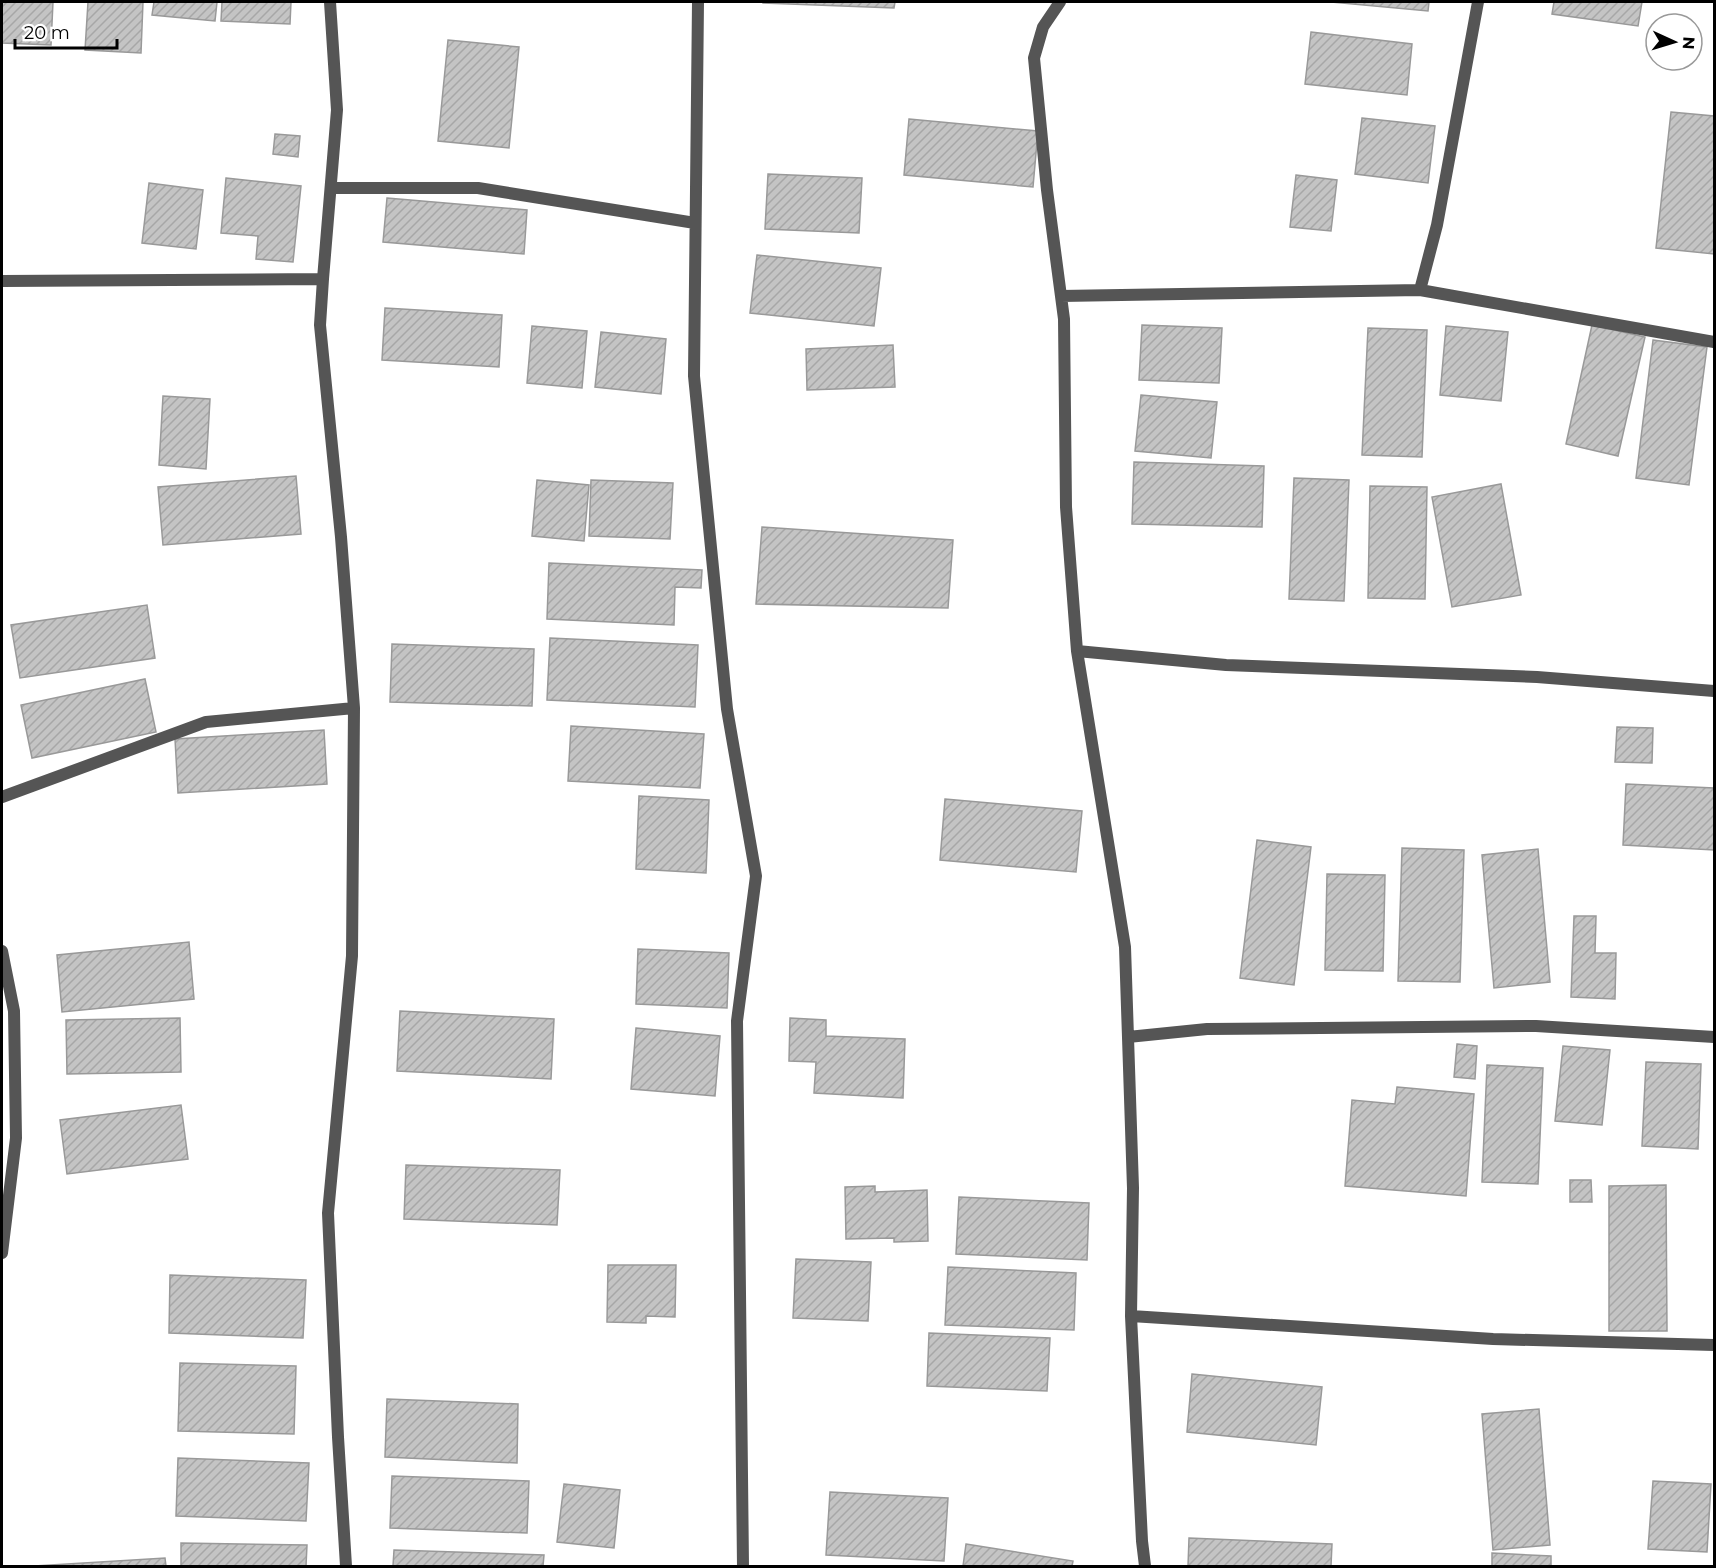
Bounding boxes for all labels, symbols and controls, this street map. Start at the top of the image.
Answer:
scale bar [15,12,117,50]
north arrow [1644,12,1704,72]
text: 20 m [24,22,70,44]
text: N [1679,36,1698,50]

